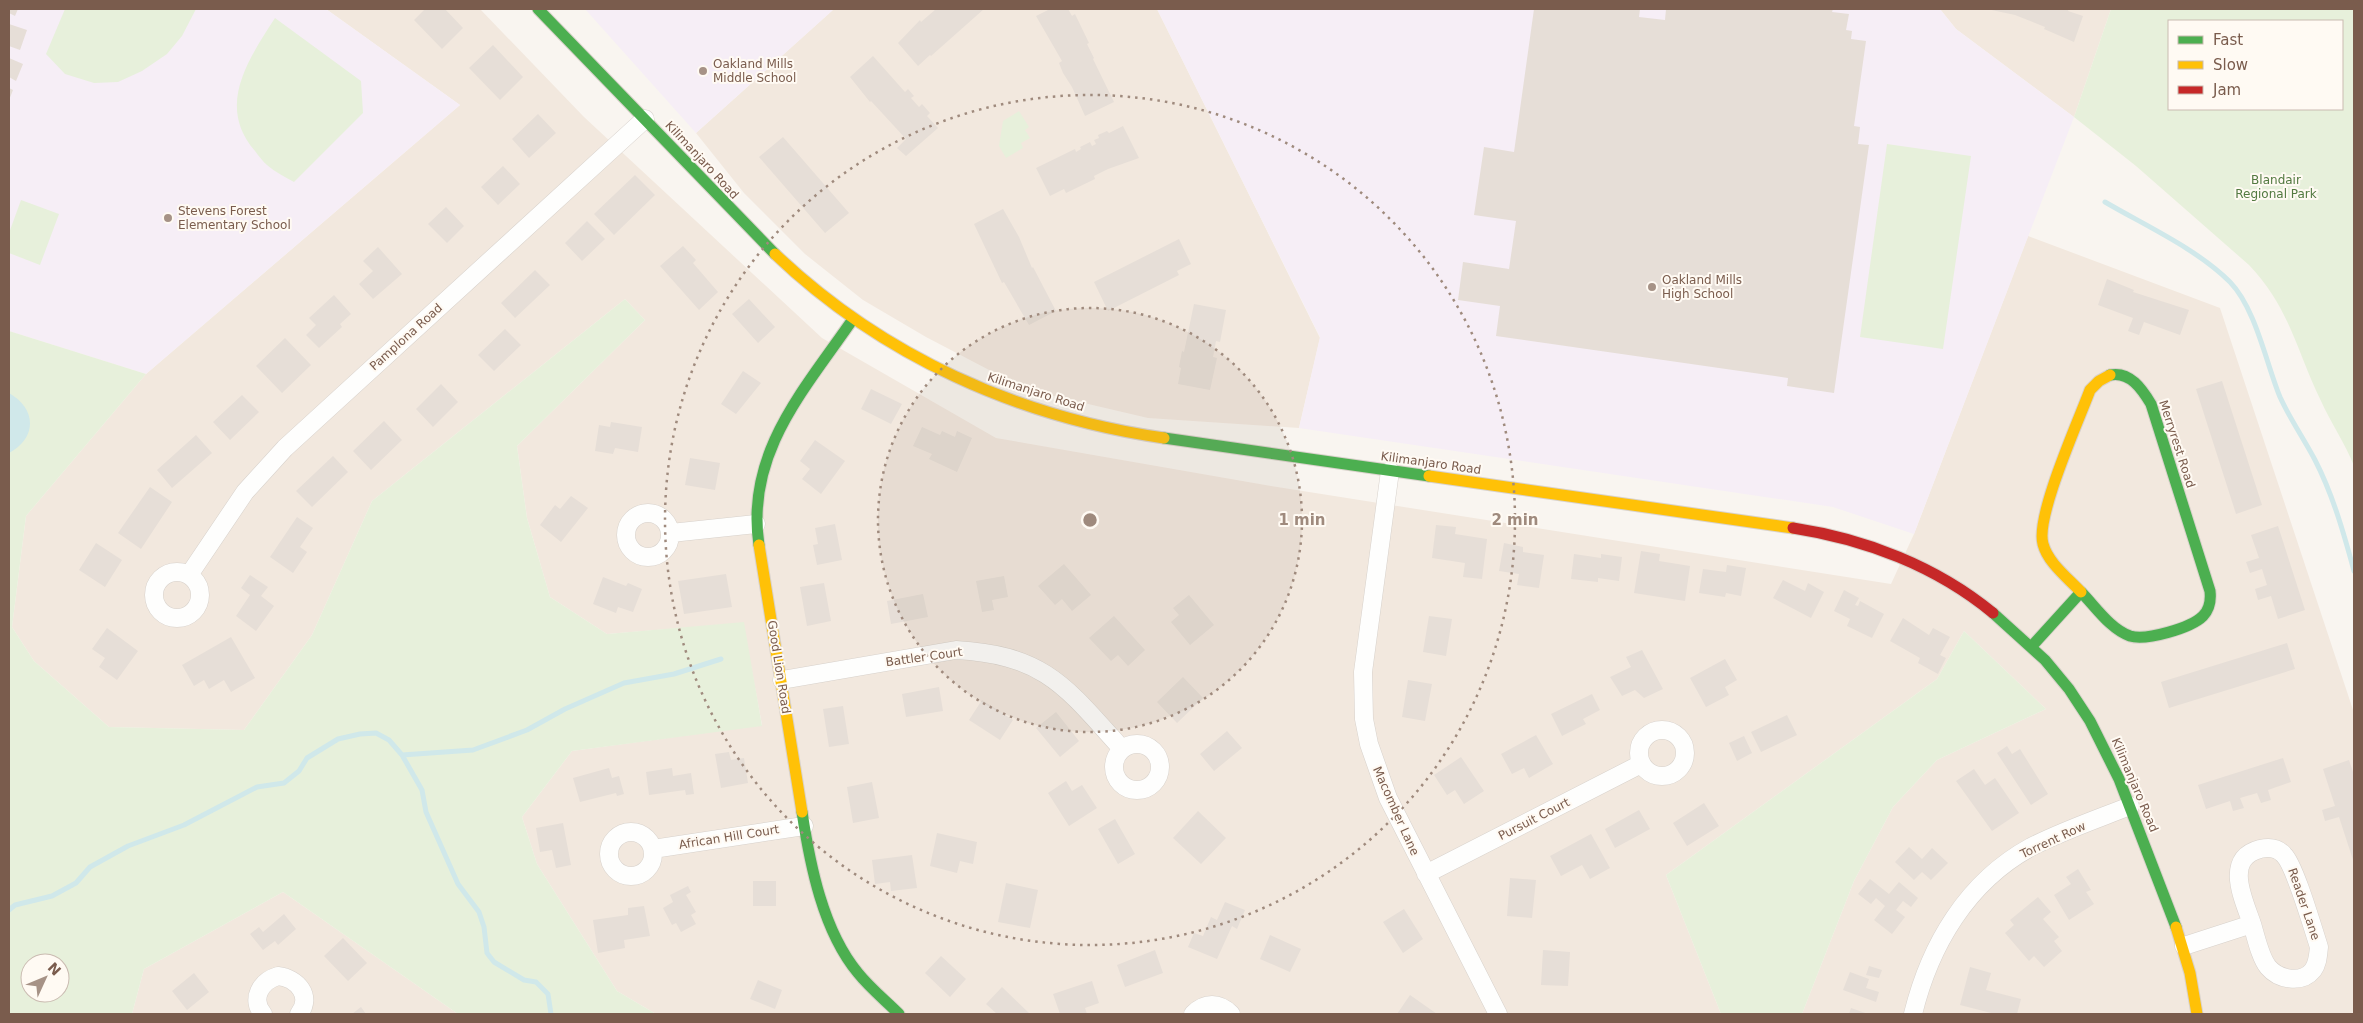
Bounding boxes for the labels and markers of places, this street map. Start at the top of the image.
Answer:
place label: Oakland Mills Middle School [713,57,796,85]
marker: Oakland Mills Middle School [697,65,709,77]
place label: Stevens Forest Elementary School [178,204,291,232]
marker: Stevens Forest Elementary School [162,212,174,224]
place label: Oakland Mills High School [1662,273,1742,301]
marker: Oakland Mills High School [1646,281,1658,293]
centre of rings [1081,511,1099,529]

